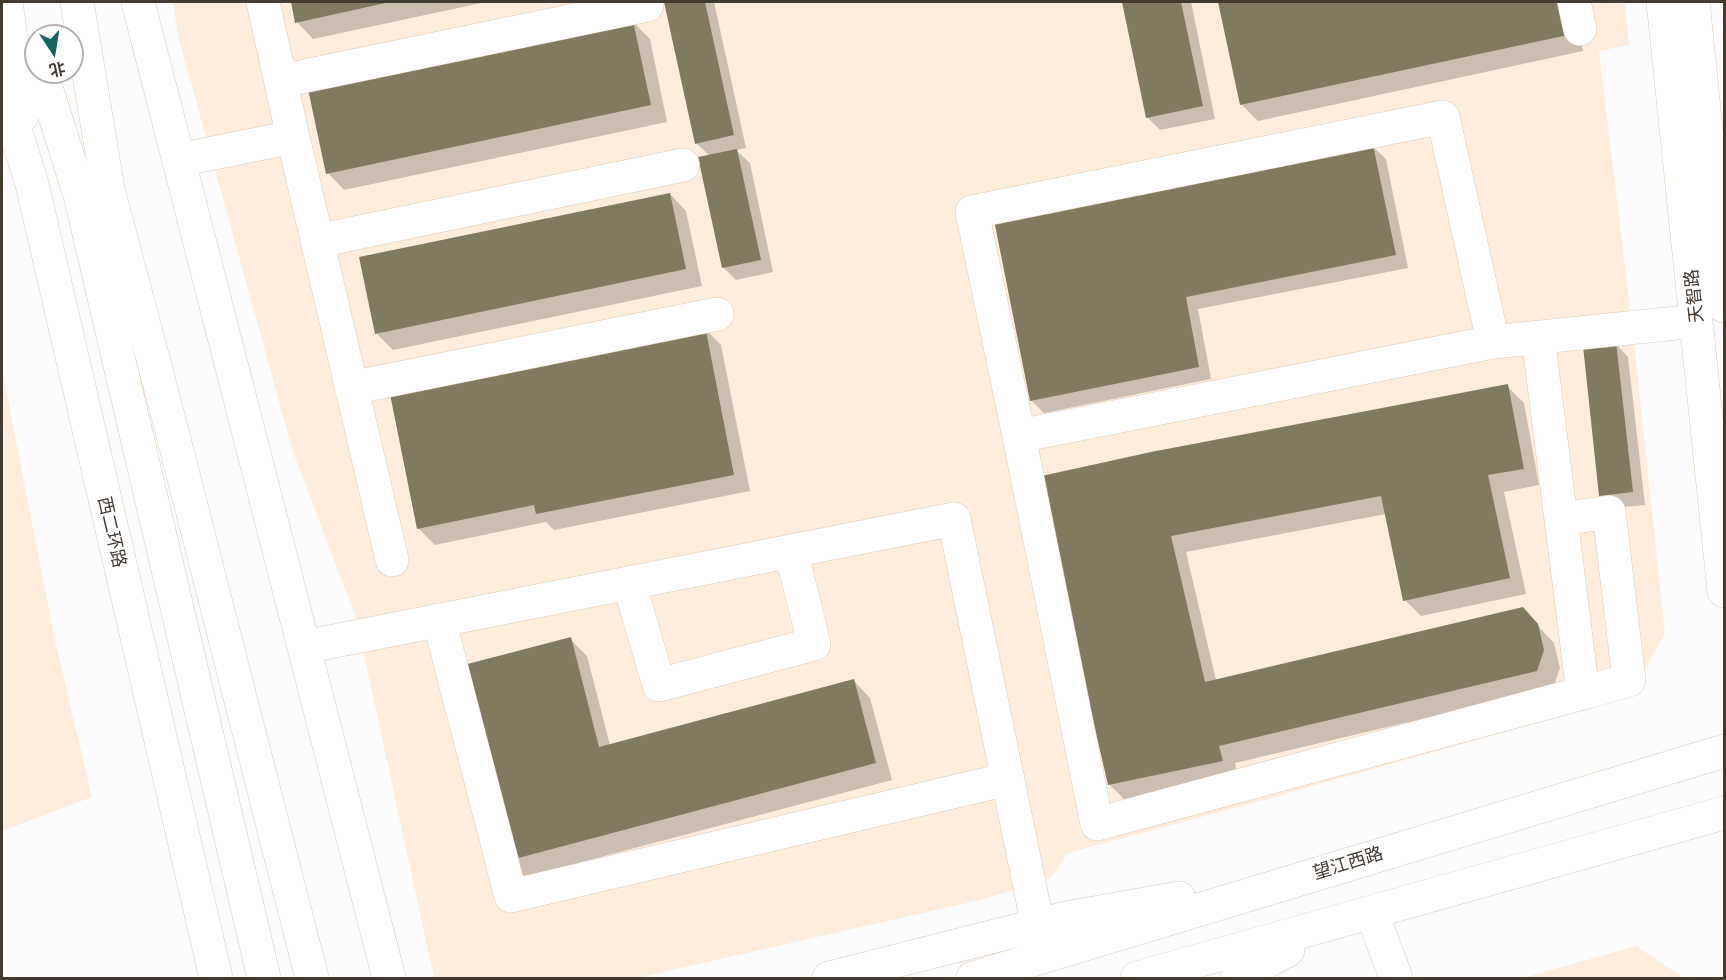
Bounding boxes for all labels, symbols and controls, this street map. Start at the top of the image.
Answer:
north arrow [24,24,84,84]
text: 北 [48,59,67,80]
street label: 天智路 [1680,268,1708,324]
street label: 西二环路 [93,494,131,570]
street label: 望江西路 [1310,842,1386,884]

